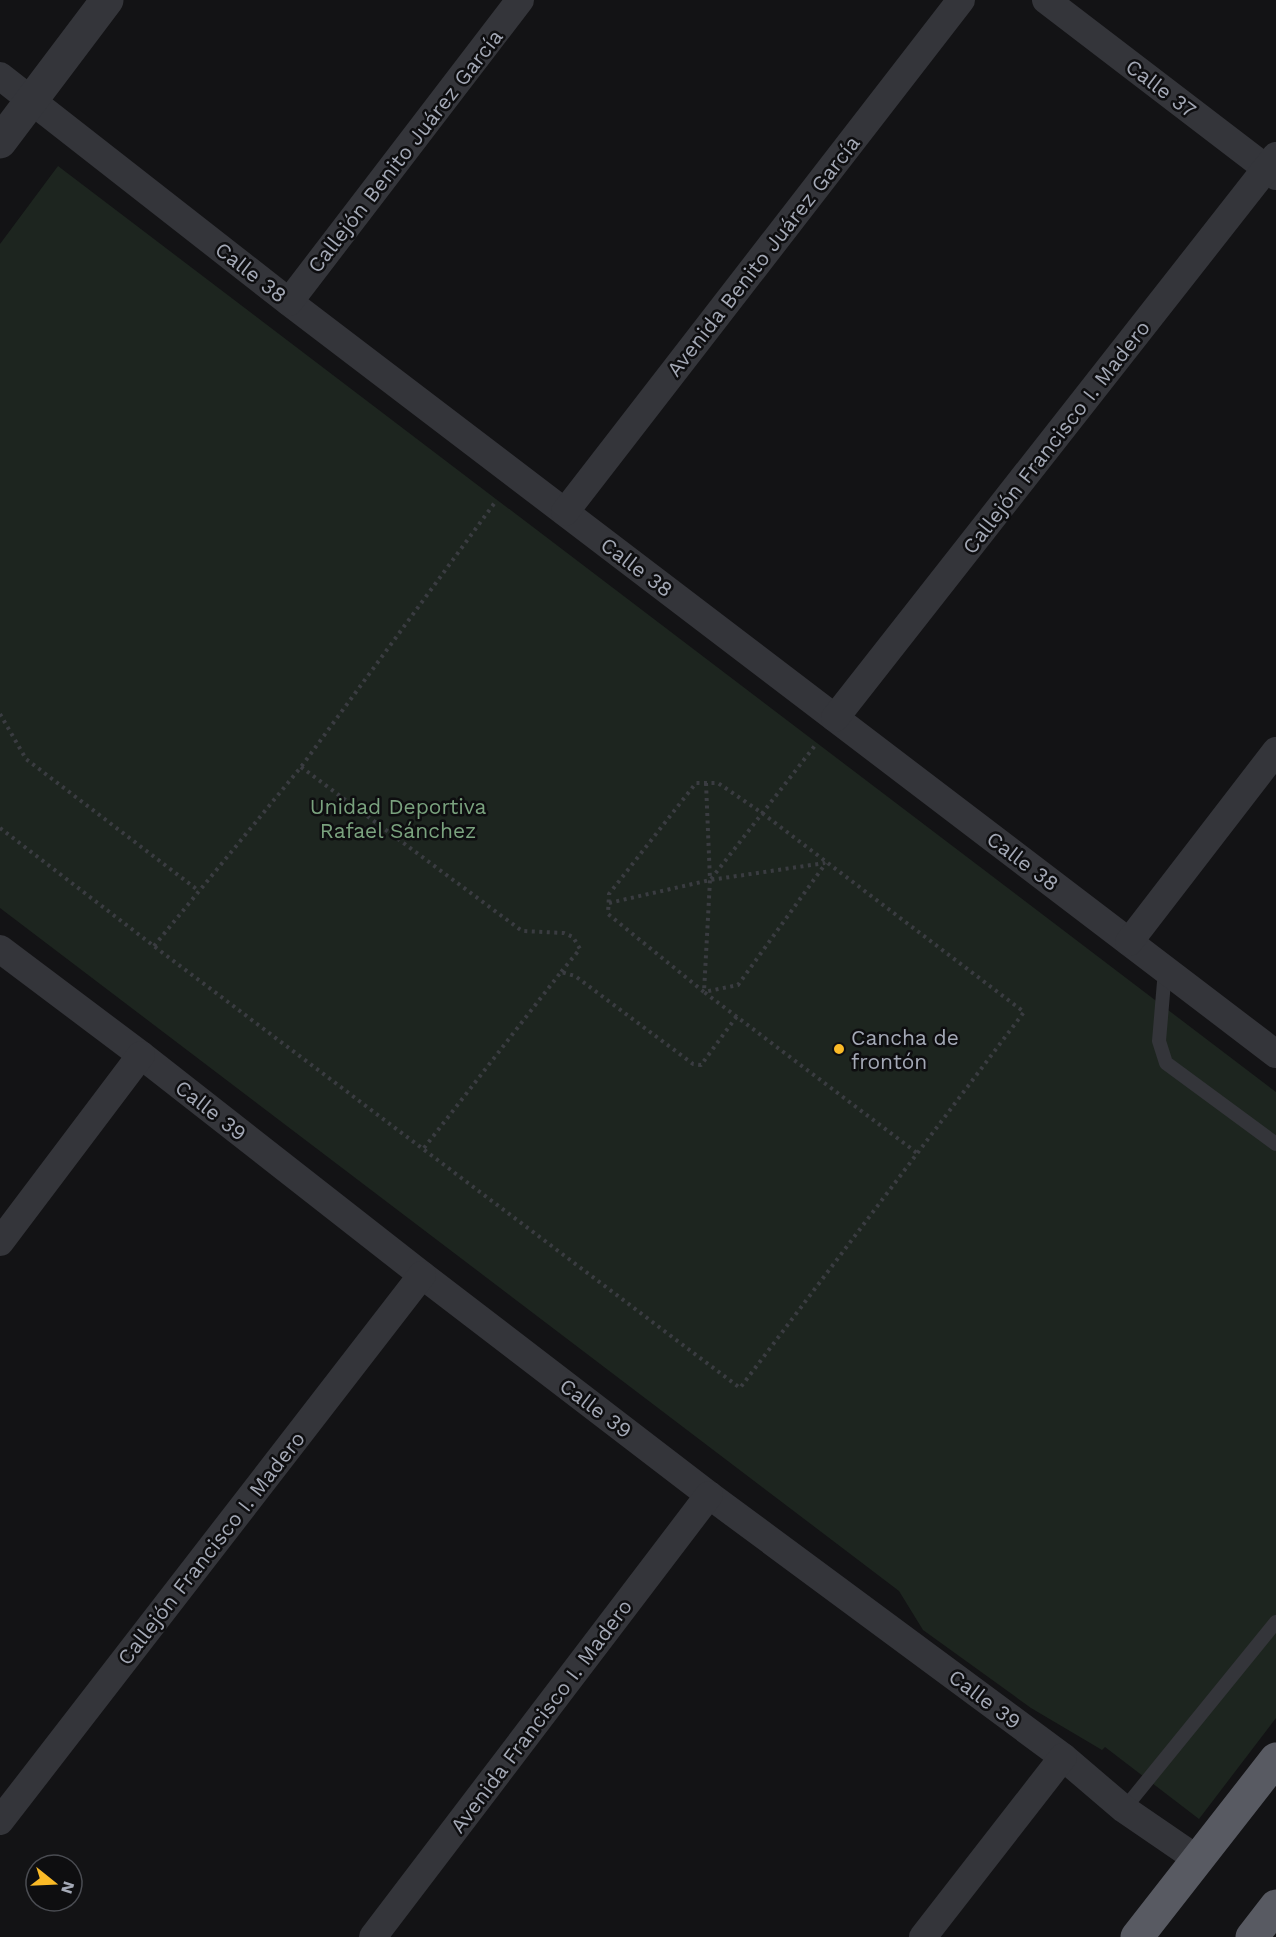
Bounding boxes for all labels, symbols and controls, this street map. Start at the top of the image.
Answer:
street label: Callejón Benito Juárez García [302,24,508,278]
street label: Calle 37 [1121,53,1201,123]
street label: Avenida Benito Juárez García [661,130,865,381]
street label: Calle 38 [210,236,292,308]
street label: Callejón Francisco I. Madero [957,315,1155,559]
street label: Calle 38 [596,532,678,602]
park label: Unidad Deportiva Rafael Sánchez [310,794,486,843]
street label: Calle 38 [982,826,1064,896]
place label: Cancha de frontón [851,1025,959,1074]
marker: Cancha de frontón [832,1042,846,1056]
street label: Calle 39 [170,1074,252,1146]
street label: Calle 39 [555,1373,637,1443]
street label: Callejón Francisco I. Madero [112,1426,310,1670]
street label: Avenida Francisco I. Madero [445,1594,637,1838]
street label: Calle 39 [944,1664,1026,1734]
north arrow [24,1853,84,1913]
text: N [57,1879,79,1896]

